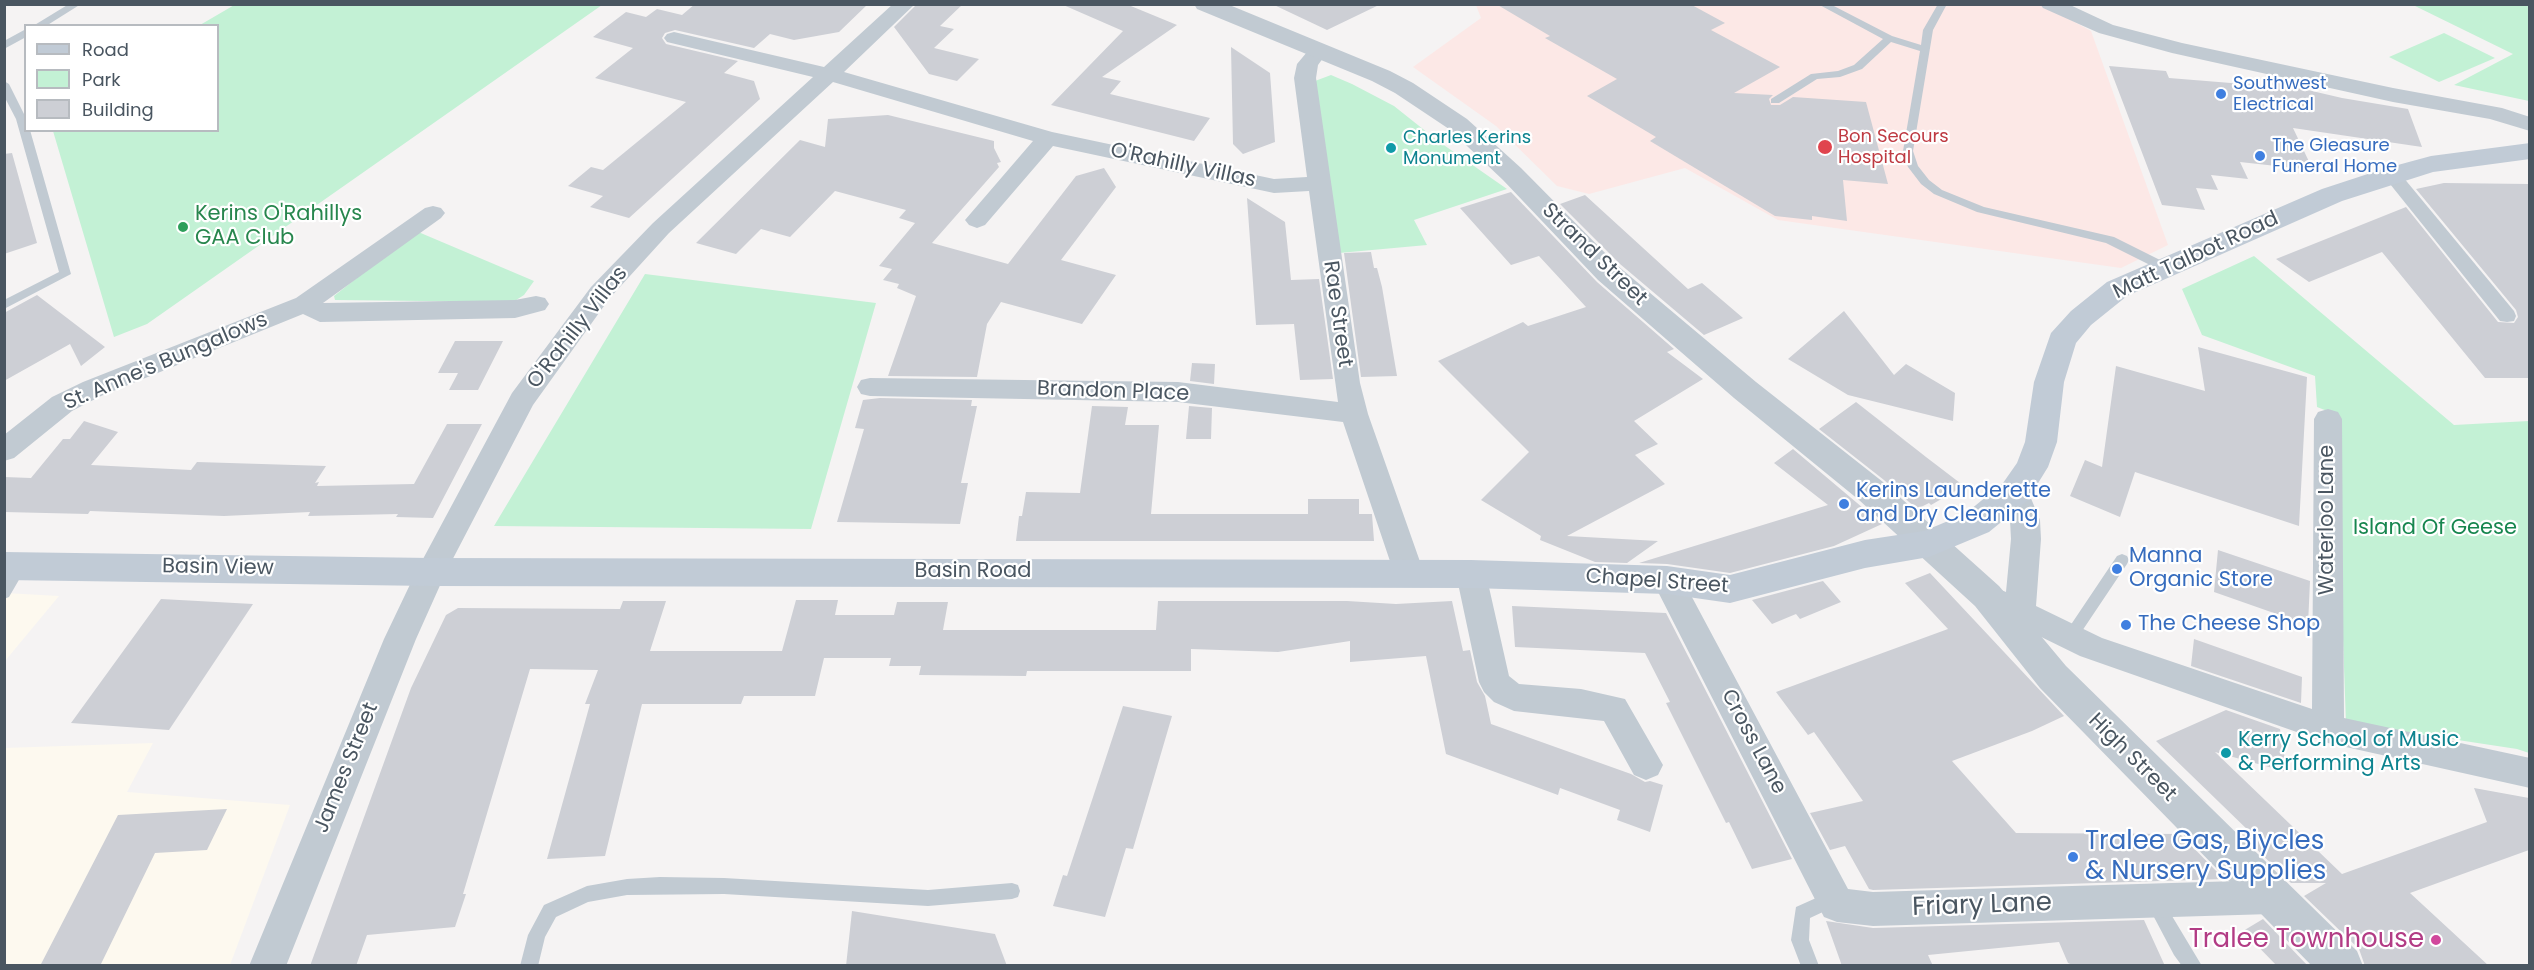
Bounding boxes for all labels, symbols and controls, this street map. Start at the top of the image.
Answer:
legend [24,24,219,132]
text: Road [82,37,129,62]
text: Park [82,67,121,92]
place label: Southwest Electrical [2233,73,2327,116]
marker: Southwest Electrical [2214,87,2228,101]
text: Building [82,97,154,122]
place label: Bon Secours Hospital [1838,126,1949,168]
place label: Charles Kerins Monument [1403,127,1531,170]
place label: The Gleasure Funeral Home [2272,135,2397,178]
street label: O'Rahilly Villas [1108,138,1258,194]
marker: Bon Secours Hospital [1816,138,1834,156]
marker: Charles Kerins Monument [1384,141,1398,155]
marker: The Gleasure Funeral Home [2253,149,2267,163]
street label: Strand Street [1536,198,1652,312]
place label: Kerins O'Rahillys GAA Club [195,202,362,252]
street label: Matt Talbot Road [2109,207,2283,305]
marker: Kerins O'Rahillys GAA Club [176,220,190,234]
street label: Rae Street [1317,259,1357,369]
street label: O'Rahilly Villas [523,262,633,394]
street label: St. Anne's Bungalows [60,308,272,416]
street label: Brandon Place [1036,377,1190,407]
street label: Waterloo Lane [2315,445,2341,595]
place label: Kerins Launderette and Dry Cleaning [1856,479,2051,529]
marker: Kerins Launderette and Dry Cleaning [1837,497,1851,511]
park label: Island Of Geese [2353,516,2517,542]
place label: Manna Organic Store [2129,544,2273,594]
street label: Basin View [162,554,274,582]
street label: Basin Road [915,559,1031,585]
marker: Manna Organic Store [2110,562,2124,576]
street label: Chapel Street [1585,564,1729,600]
place label: The Cheese Shop [2138,612,2320,638]
marker: The Cheese Shop [2119,618,2133,632]
street label: Cross Lane [1715,685,1791,799]
street label: James Street [309,699,385,837]
street label: High Street [2083,709,2181,807]
place label: Kerry School of Music & Performing Arts [2238,728,2459,778]
marker: Kerry School of Music & Performing Arts [2219,746,2233,760]
place label: Tralee Gas, Biycles & Nursery Supplies [2085,826,2326,888]
marker: Tralee Gas, Biycles & Nursery Supplies [2066,850,2080,864]
street label: Friary Lane [1912,888,2052,924]
place label: Tralee Townhouse [2189,924,2424,956]
marker: Tralee Townhouse [2429,933,2443,947]

